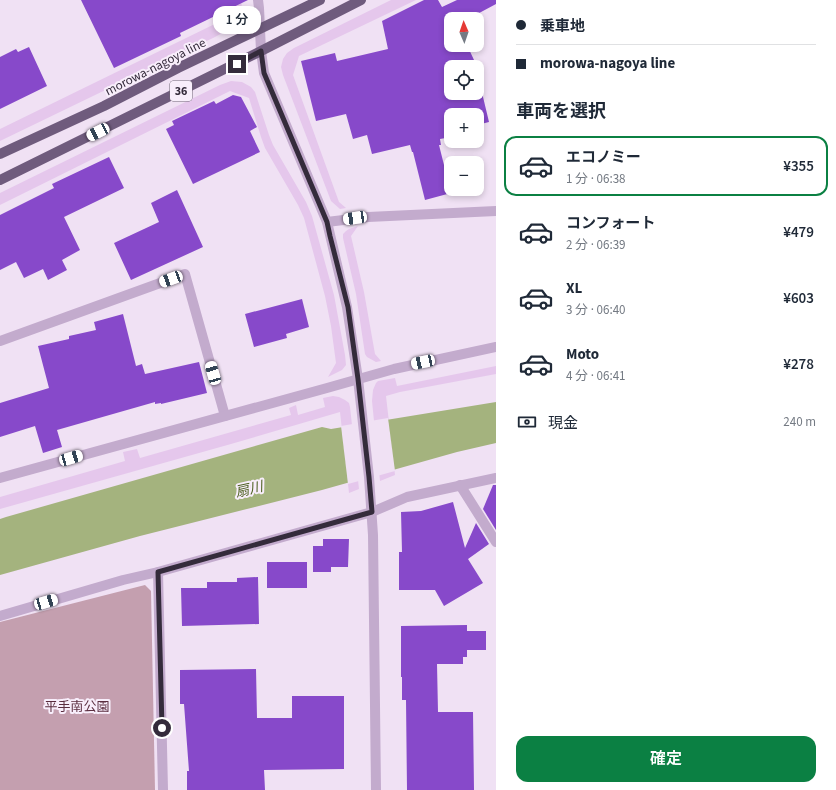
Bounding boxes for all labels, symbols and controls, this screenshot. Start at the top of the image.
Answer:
callout: 1 分 [213,6,261,34]
text: 1 分 [226,11,248,29]
north arrow [444,12,484,52]
map controls [444,12,484,196]
text: 乗車地 [540,16,585,37]
street label: morowa-nagoya line [102,34,209,100]
text: morowa-nagoya line [540,53,675,74]
route end [228,55,246,73]
button: locate [444,60,484,100]
road number: 36 [170,81,192,101]
text: 車両を選択 [516,99,606,124]
button: + [444,108,484,148]
car [85,121,111,143]
text: エコノミー [566,147,641,168]
icon: car [518,148,554,184]
button: − [444,156,484,196]
text: ¥355 [783,156,814,177]
text: 1 分 · 06:38 [566,170,626,188]
car [342,210,368,226]
text: コンフォート [566,213,656,234]
icon: car [518,214,554,250]
text: ¥479 [783,222,814,243]
text: 2 分 · 06:39 [566,236,626,254]
car [158,269,184,289]
text: XL [566,278,582,299]
icon: car [518,280,554,316]
text: ¥603 [783,288,814,309]
text: 3 分 · 06:40 [566,301,626,319]
text: Moto [566,344,599,365]
icon: car [518,346,554,382]
car [410,354,436,370]
text: ¥278 [783,354,814,375]
car [204,360,222,386]
text: 4 分 · 06:41 [566,367,626,385]
icon: cash [516,411,538,433]
text: 現金 [548,413,578,434]
text: 240 m [783,413,816,431]
car [58,449,84,467]
water label: 扇川 [233,477,267,503]
car [33,593,59,611]
park label: 平手南公園 [44,698,110,716]
route start [153,719,171,737]
button: 確定 [516,736,816,782]

